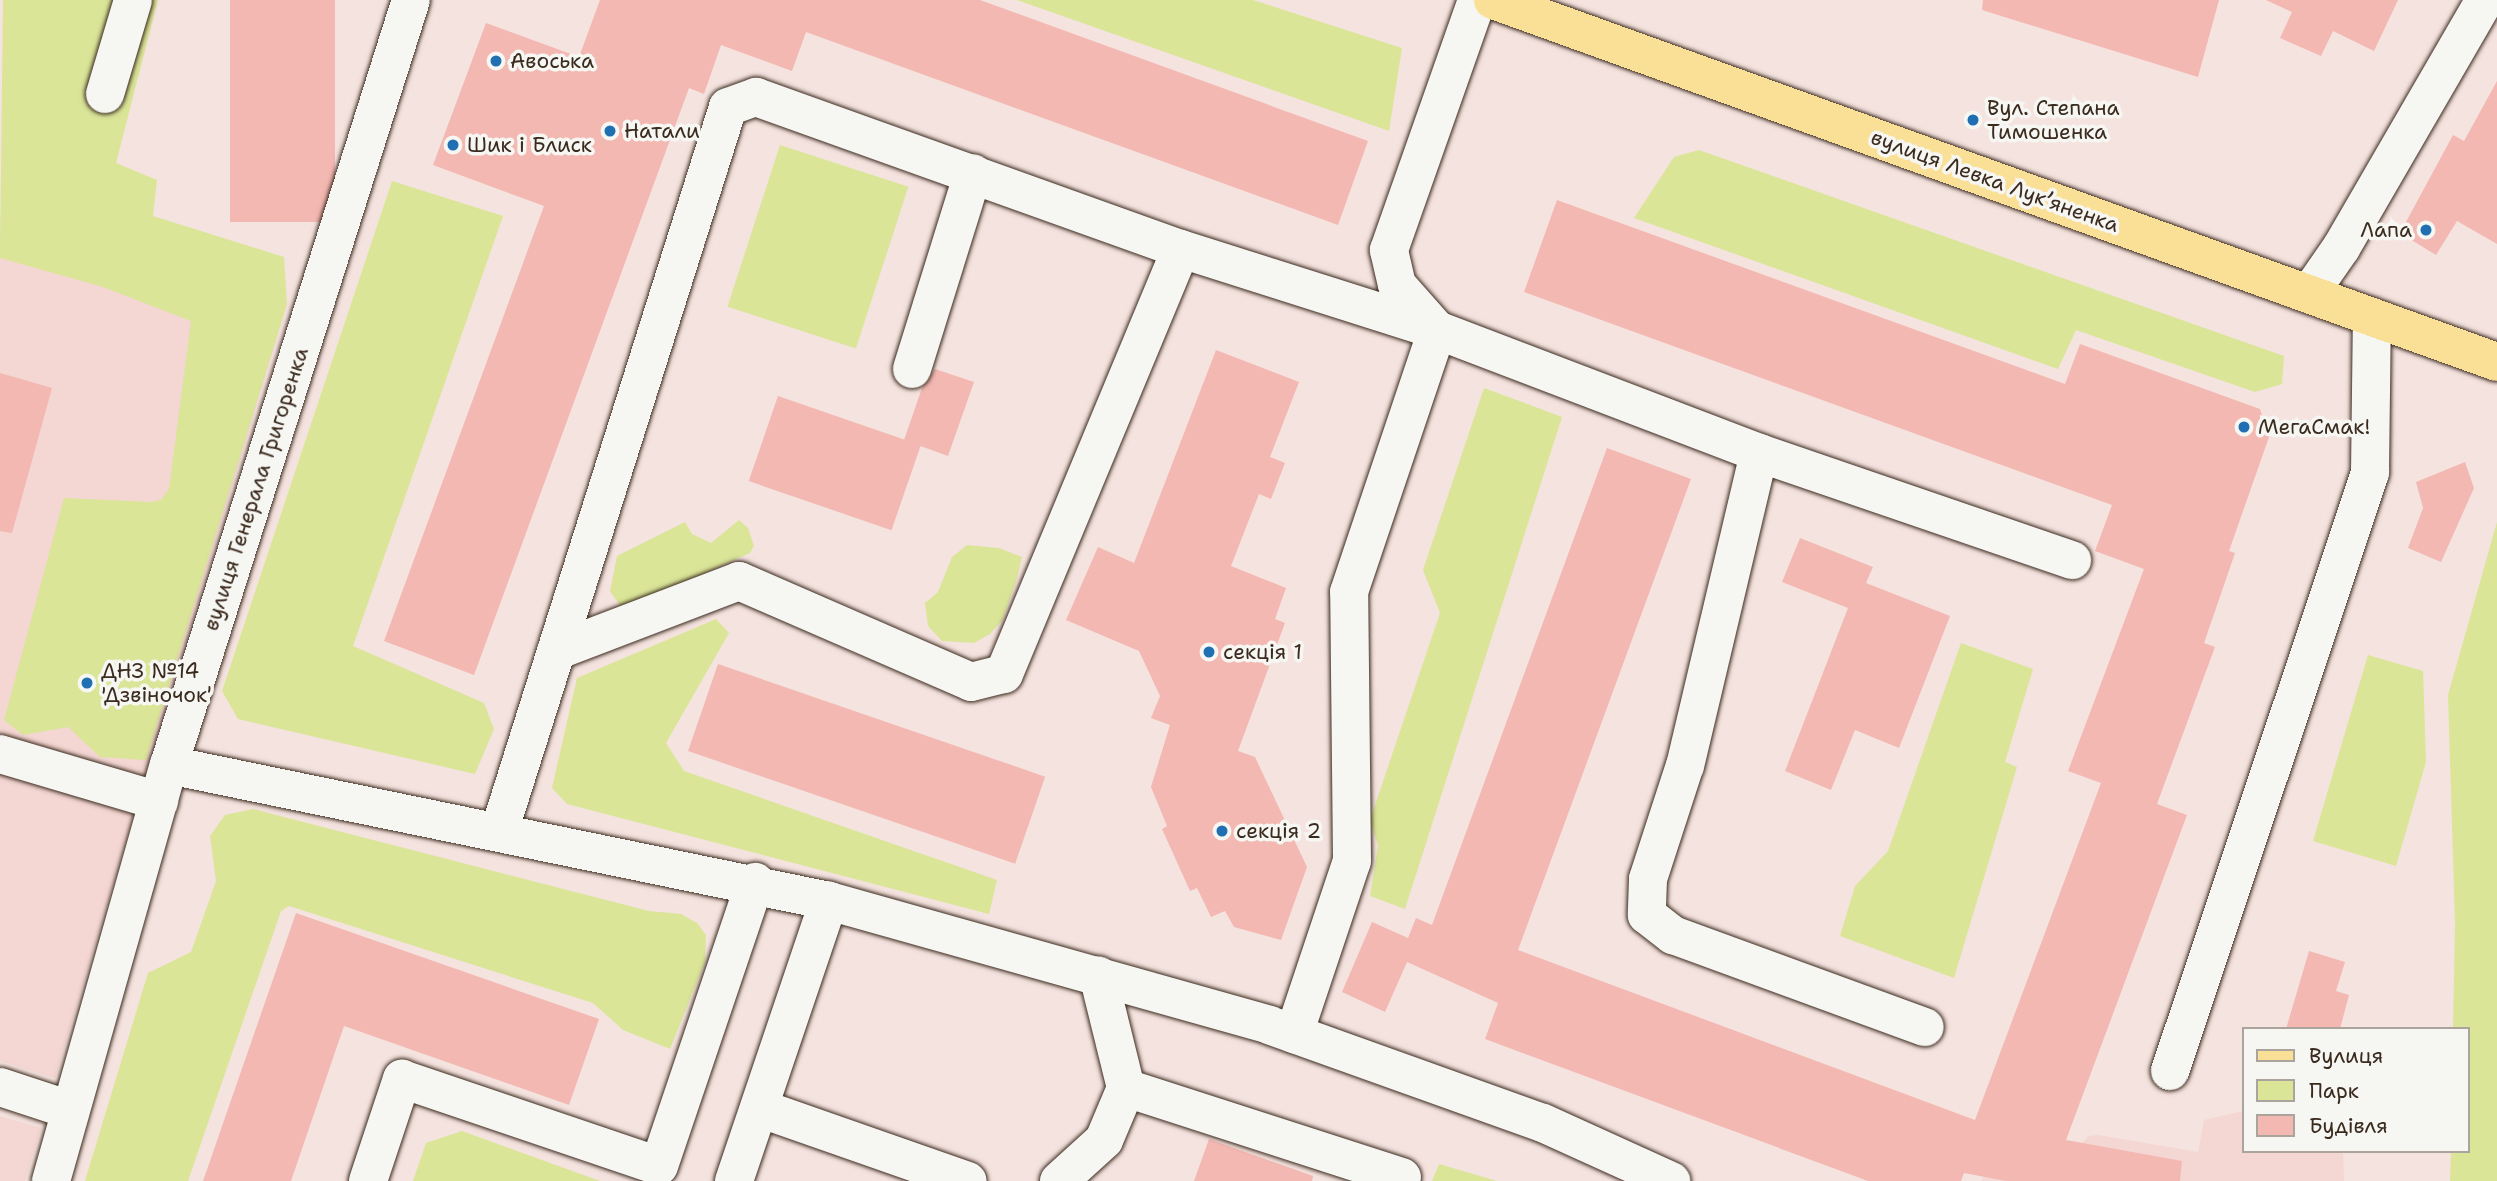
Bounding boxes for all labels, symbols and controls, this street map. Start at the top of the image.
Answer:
place label: Авоська [510,48,594,74]
marker: Авоська [488,53,504,69]
place label: Вул. Степана Тимошенка [1987,95,2120,145]
marker: Вул. Степана Тимошенка [1965,112,1981,128]
place label: Натали [624,118,700,144]
marker: Натали [602,123,618,139]
street label: вулиця Левка Лукʼяненка [1868,124,2122,238]
place label: Шик і Блиск [467,132,592,158]
marker: Шик і Блиск [445,137,461,153]
place label: Лапа [2360,217,2412,243]
marker: Лапа [2418,222,2434,238]
street label: вулиця Генерала Григоренка [198,344,314,634]
place label: МегаСмак! [2258,414,2370,440]
marker: МегаСмак! [2236,419,2252,435]
place label: секція 1 [1223,639,1302,665]
marker: секція 1 [1201,644,1217,660]
place label: ДНЗ №14 'Дзвіночок' [101,658,212,708]
marker: ДНЗ №14 'Дзвіночок' [79,675,95,691]
place label: секція 2 [1236,818,1321,844]
marker: секція 2 [1214,823,1230,839]
legend [2242,1027,2469,1153]
text: Вулиця [2309,1042,2383,1070]
text: Парк [2309,1077,2359,1105]
text: Будівля [2309,1112,2388,1140]

